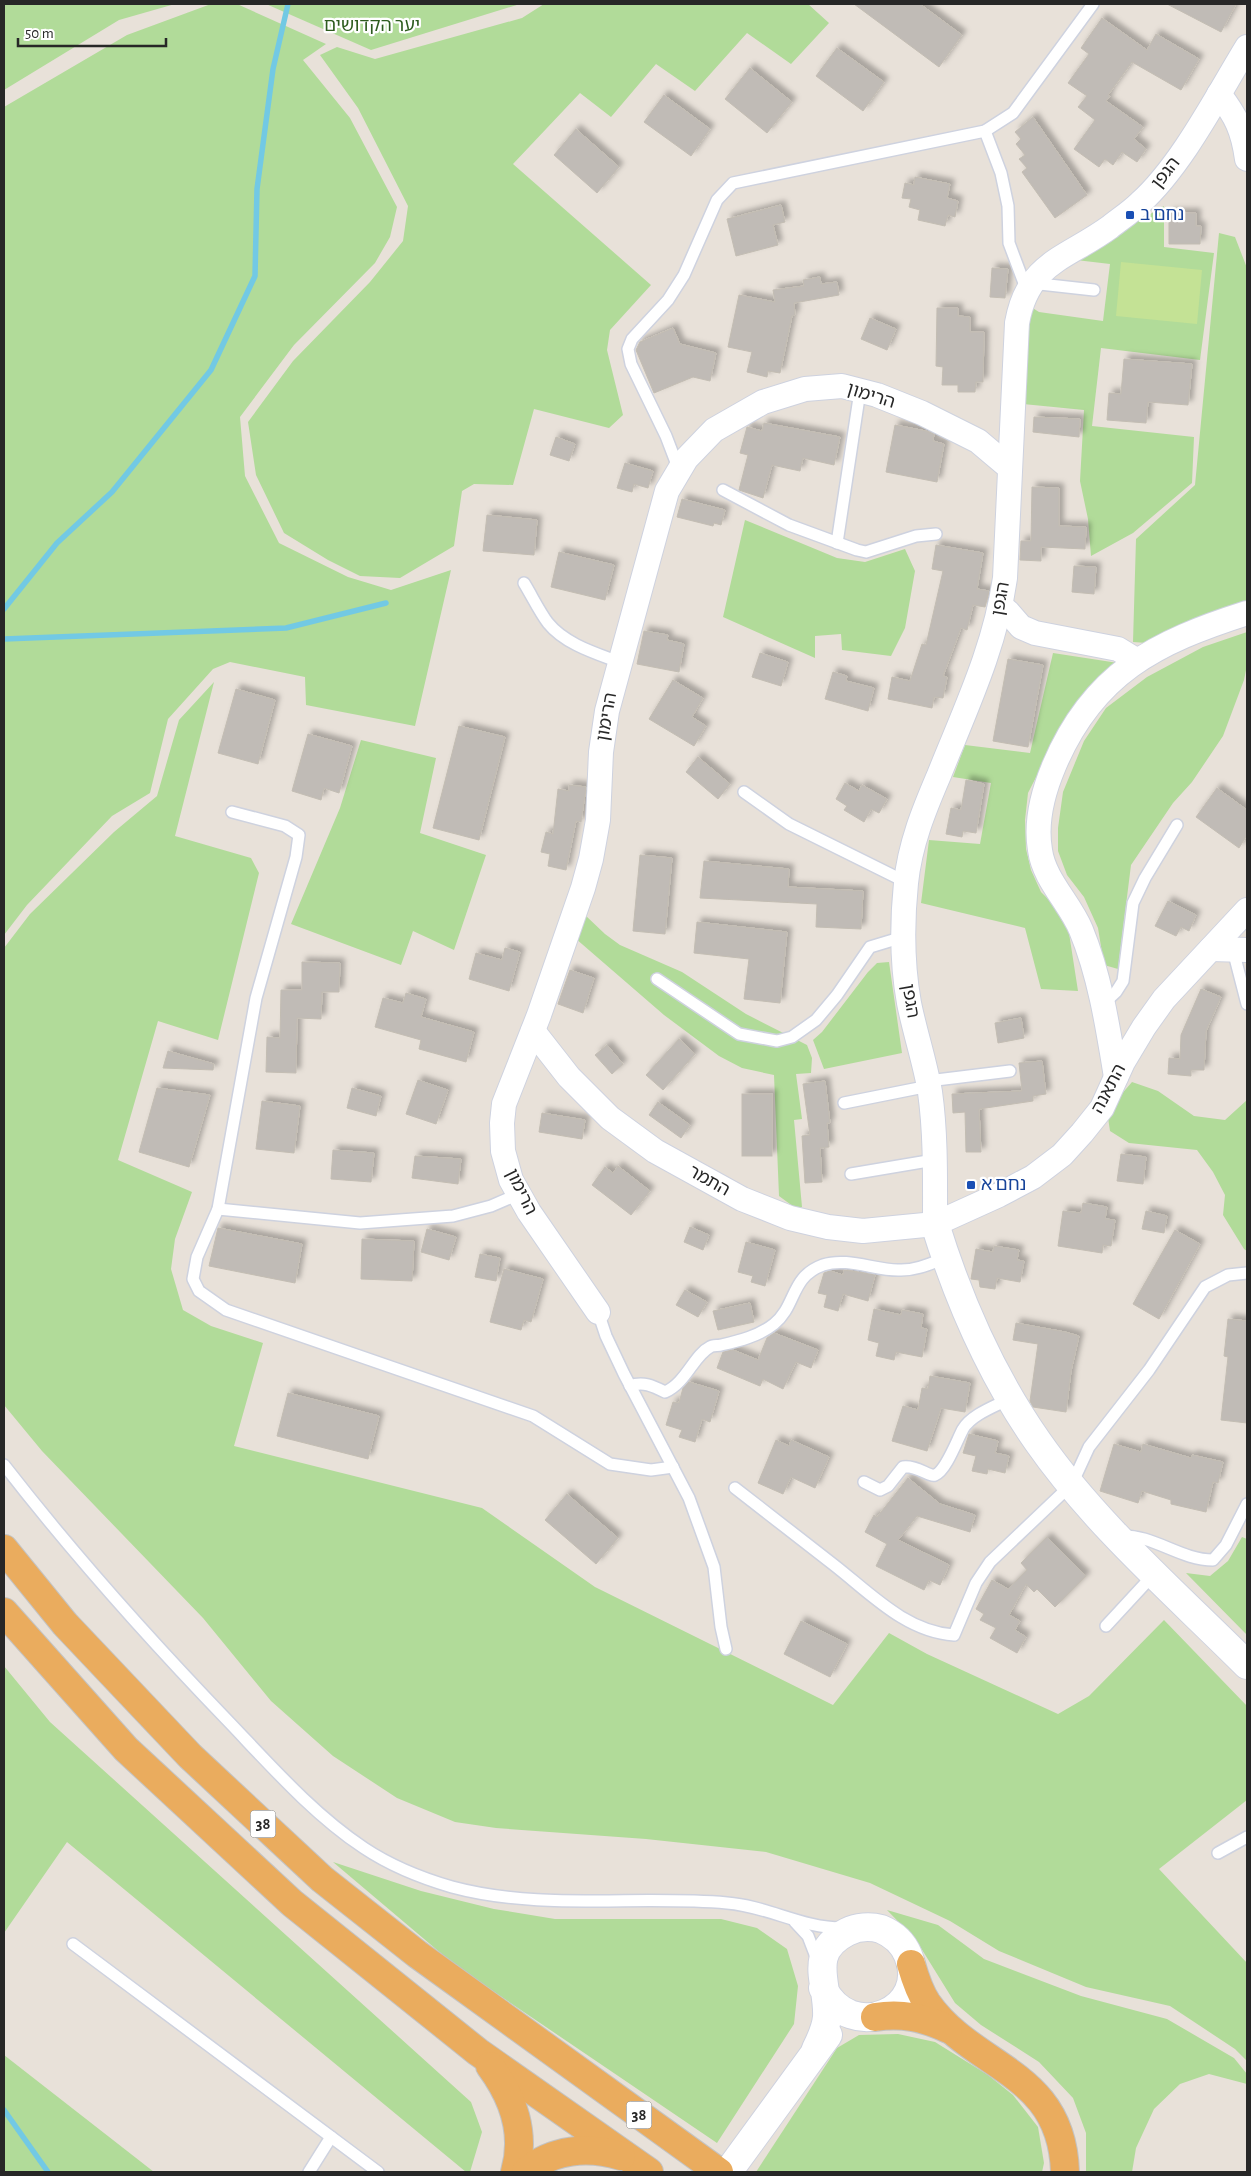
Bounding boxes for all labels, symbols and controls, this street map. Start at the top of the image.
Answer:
scale bar [18,15,165,47]
park label: יער הקדושים [324,17,420,35]
text: 50 m [25,26,54,41]
street label: הגפן [1148,154,1184,192]
place label: נחם ב [1140,206,1184,224]
marker: נחם ב [1124,209,1136,221]
street label: הרימון [845,380,897,412]
street label: הגפן [989,581,1013,617]
street label: הרימון [594,691,620,743]
street label: הגפן [898,983,922,1019]
street label: התאנה [1089,1061,1129,1117]
street label: התמר [685,1162,733,1200]
street label: הרימון [502,1166,540,1218]
place label: נחם א [981,1176,1026,1194]
marker: נחם א [965,1179,977,1191]
road number: 38 [250,1810,276,1838]
road number: 38 [626,2102,652,2128]

